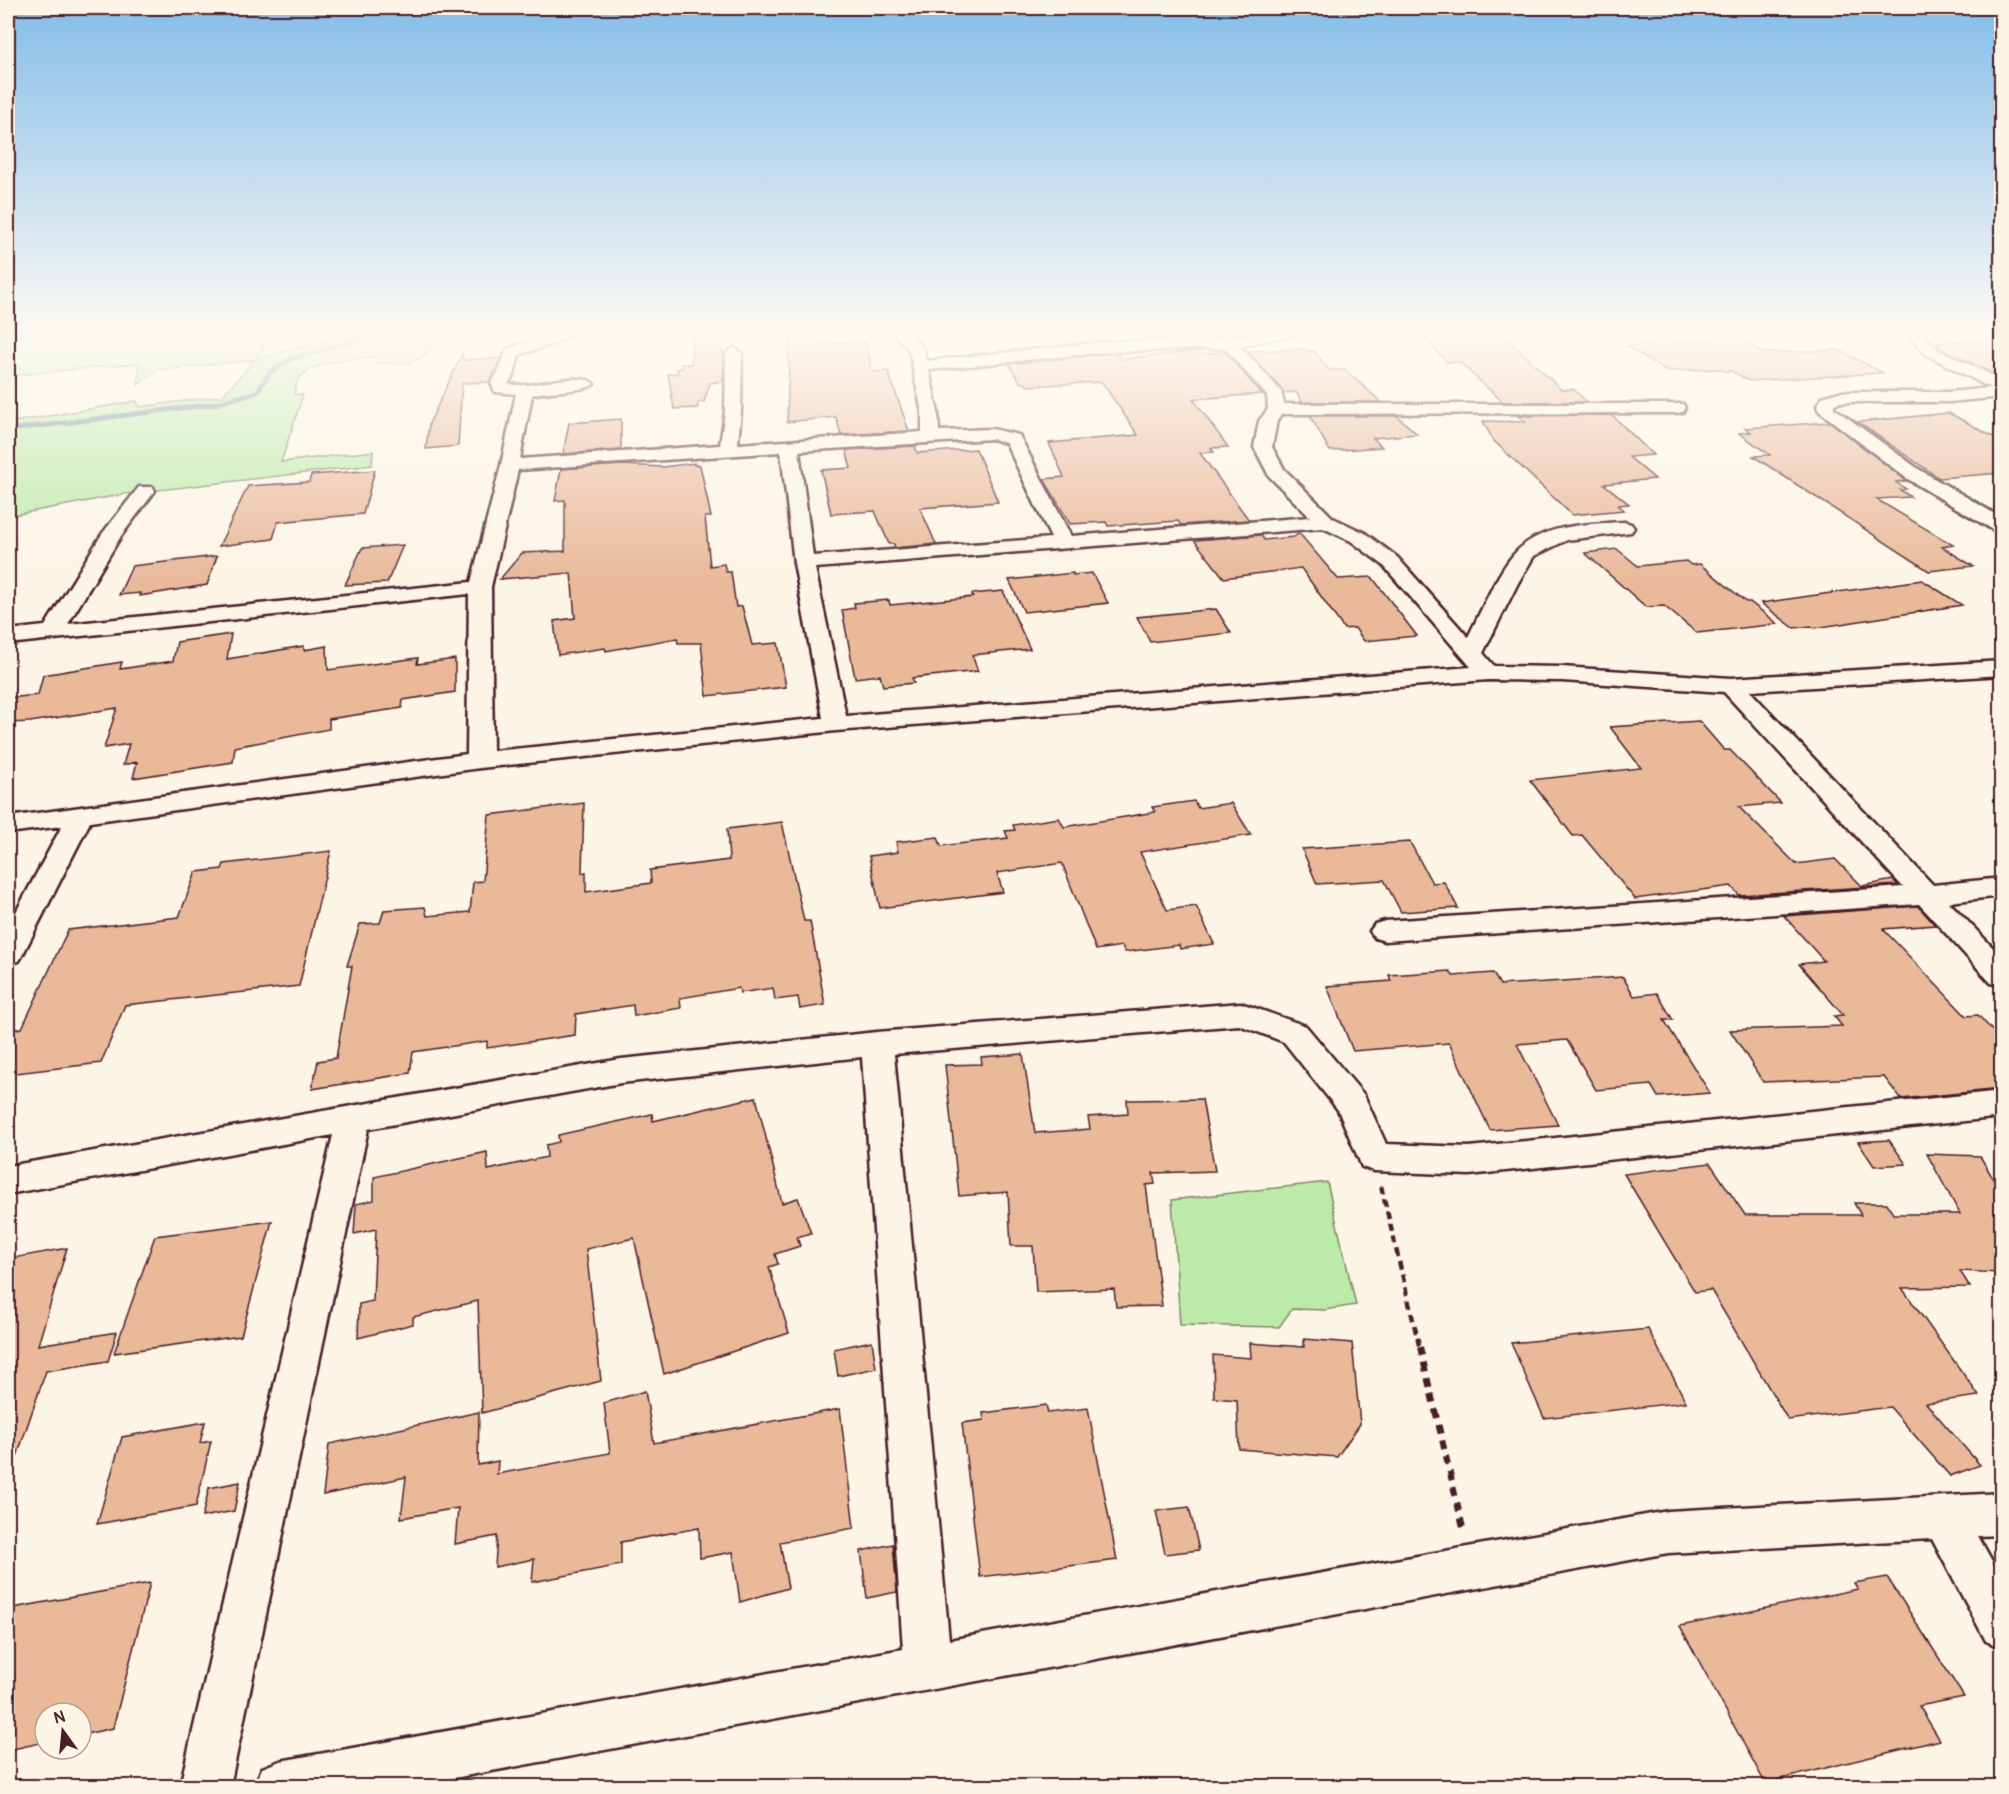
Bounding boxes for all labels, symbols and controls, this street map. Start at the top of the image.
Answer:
north arrow [33,1701,93,1761]
text: N [52,1706,67,1729]

